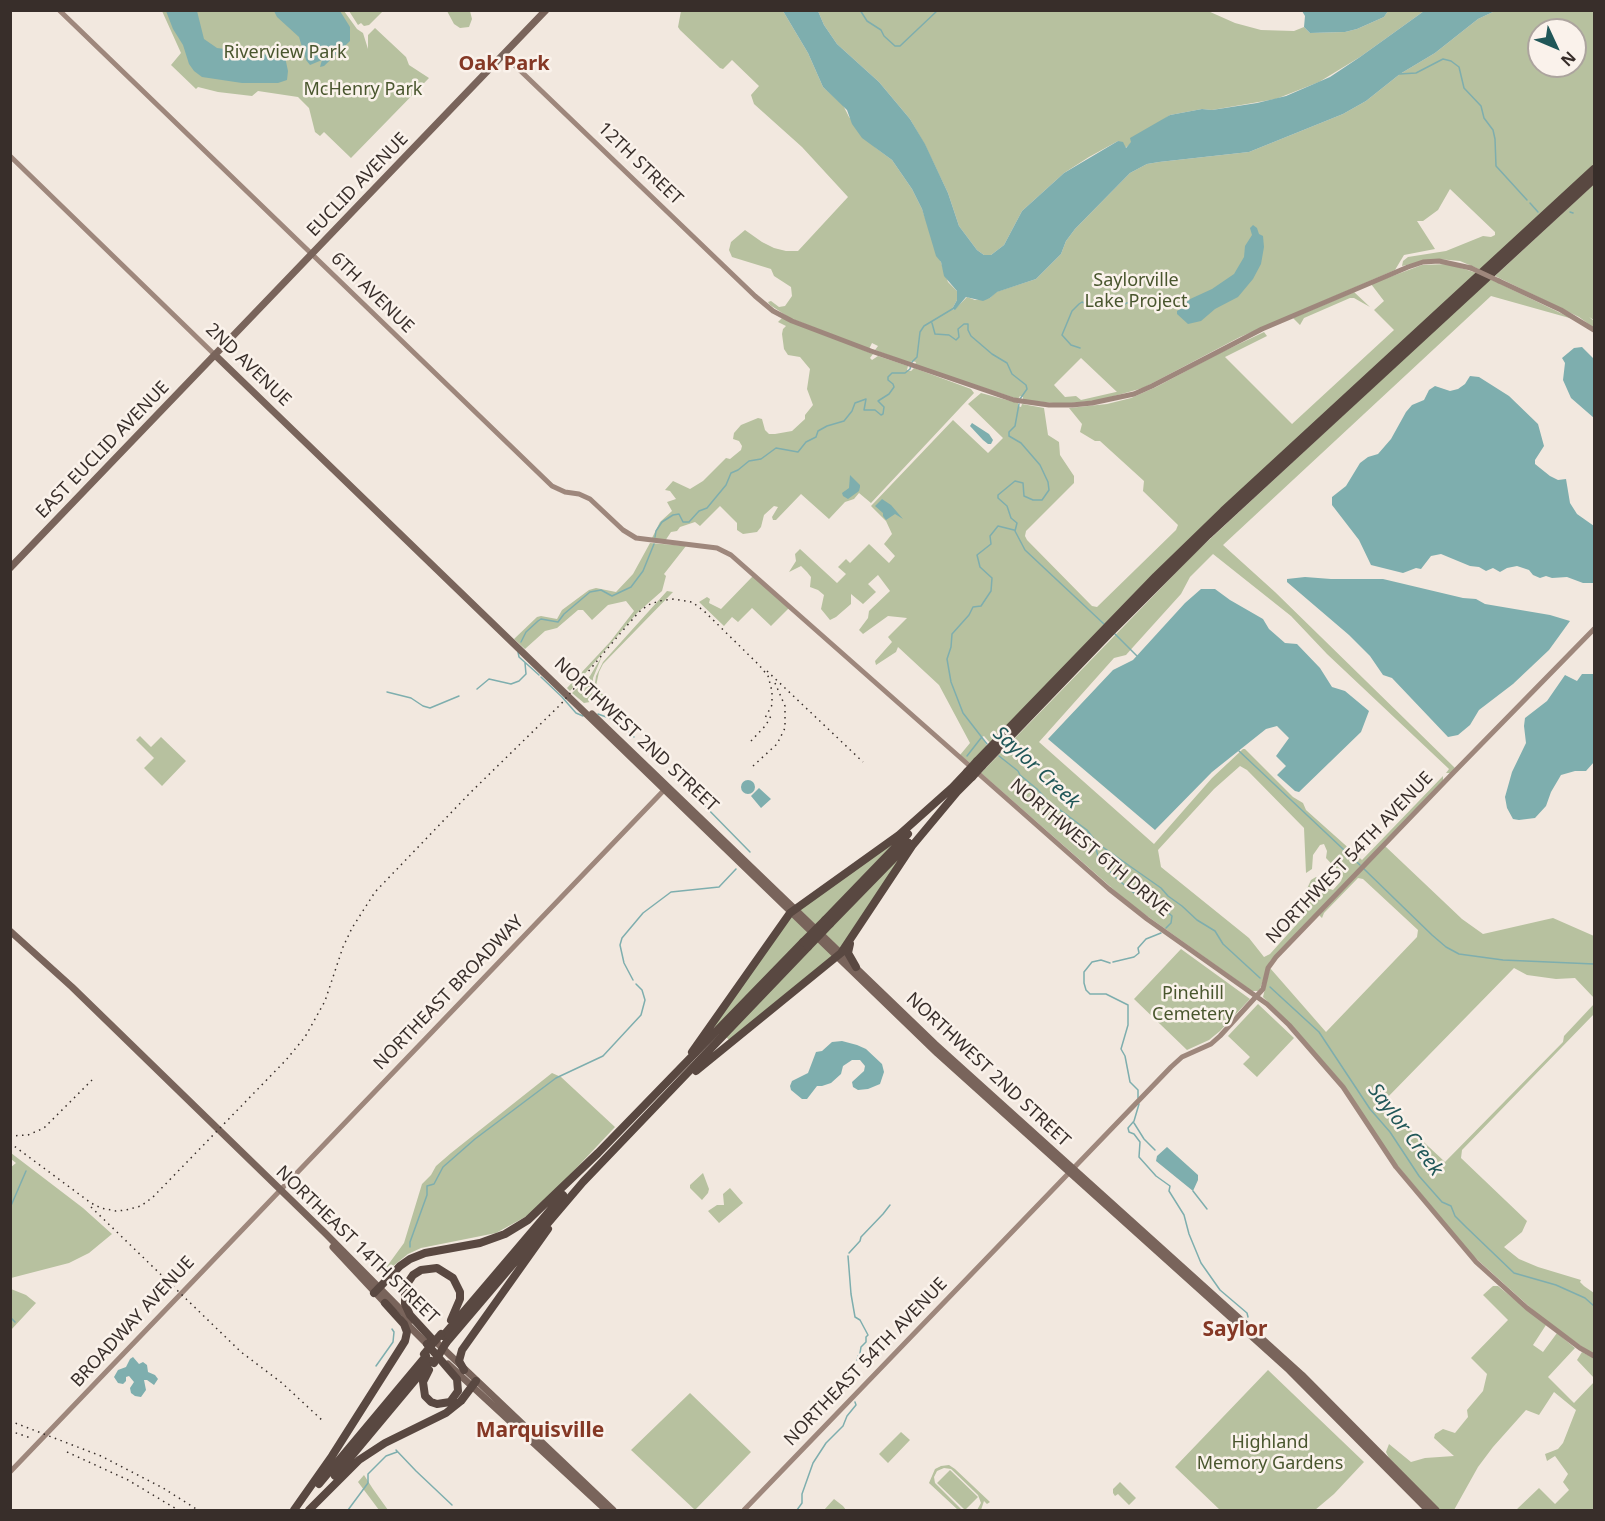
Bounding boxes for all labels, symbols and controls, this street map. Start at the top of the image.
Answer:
north arrow [1527,18,1587,78]
park label: Riverview Park [223,42,347,64]
text: N [1556,47,1581,71]
district label: Oak Park [458,52,550,76]
park label: McHenry Park [304,79,422,101]
street label: 12TH STREET [593,118,687,210]
street label: EUCLID AVENUE [303,128,413,242]
street label: 6TH AVENUE [326,248,418,338]
park label: Saylorville Lake Project [1085,270,1187,312]
street label: 2ND AVENUE [201,319,295,411]
street label: EAST EUCLID AVENUE [32,377,174,523]
street label: NORTHWEST 2ND STREET [549,653,723,817]
water label: Saylor Creek [988,722,1084,814]
street label: NORTHWEST 54TH AVENUE [1262,768,1438,948]
street label: NORTHWEST 6TH DRIVE [1005,774,1175,922]
street label: NORTHEAST BROADWAY [370,911,528,1075]
park label: Pinehill Cemetery [1152,983,1234,1026]
street label: NORTHWEST 2ND STREET [901,988,1075,1152]
water label: Saylor Creek [1362,1079,1448,1181]
street label: NORTHEAST 14TH STREET [271,1161,443,1329]
street label: BROADWAY AVENUE [67,1252,199,1392]
street label: NORTHEAST 54TH AVENUE [780,1273,952,1451]
district label: Saylor [1203,1317,1267,1343]
district label: Marquisville [476,1418,604,1444]
park label: Highland Memory Gardens [1197,1432,1343,1474]

